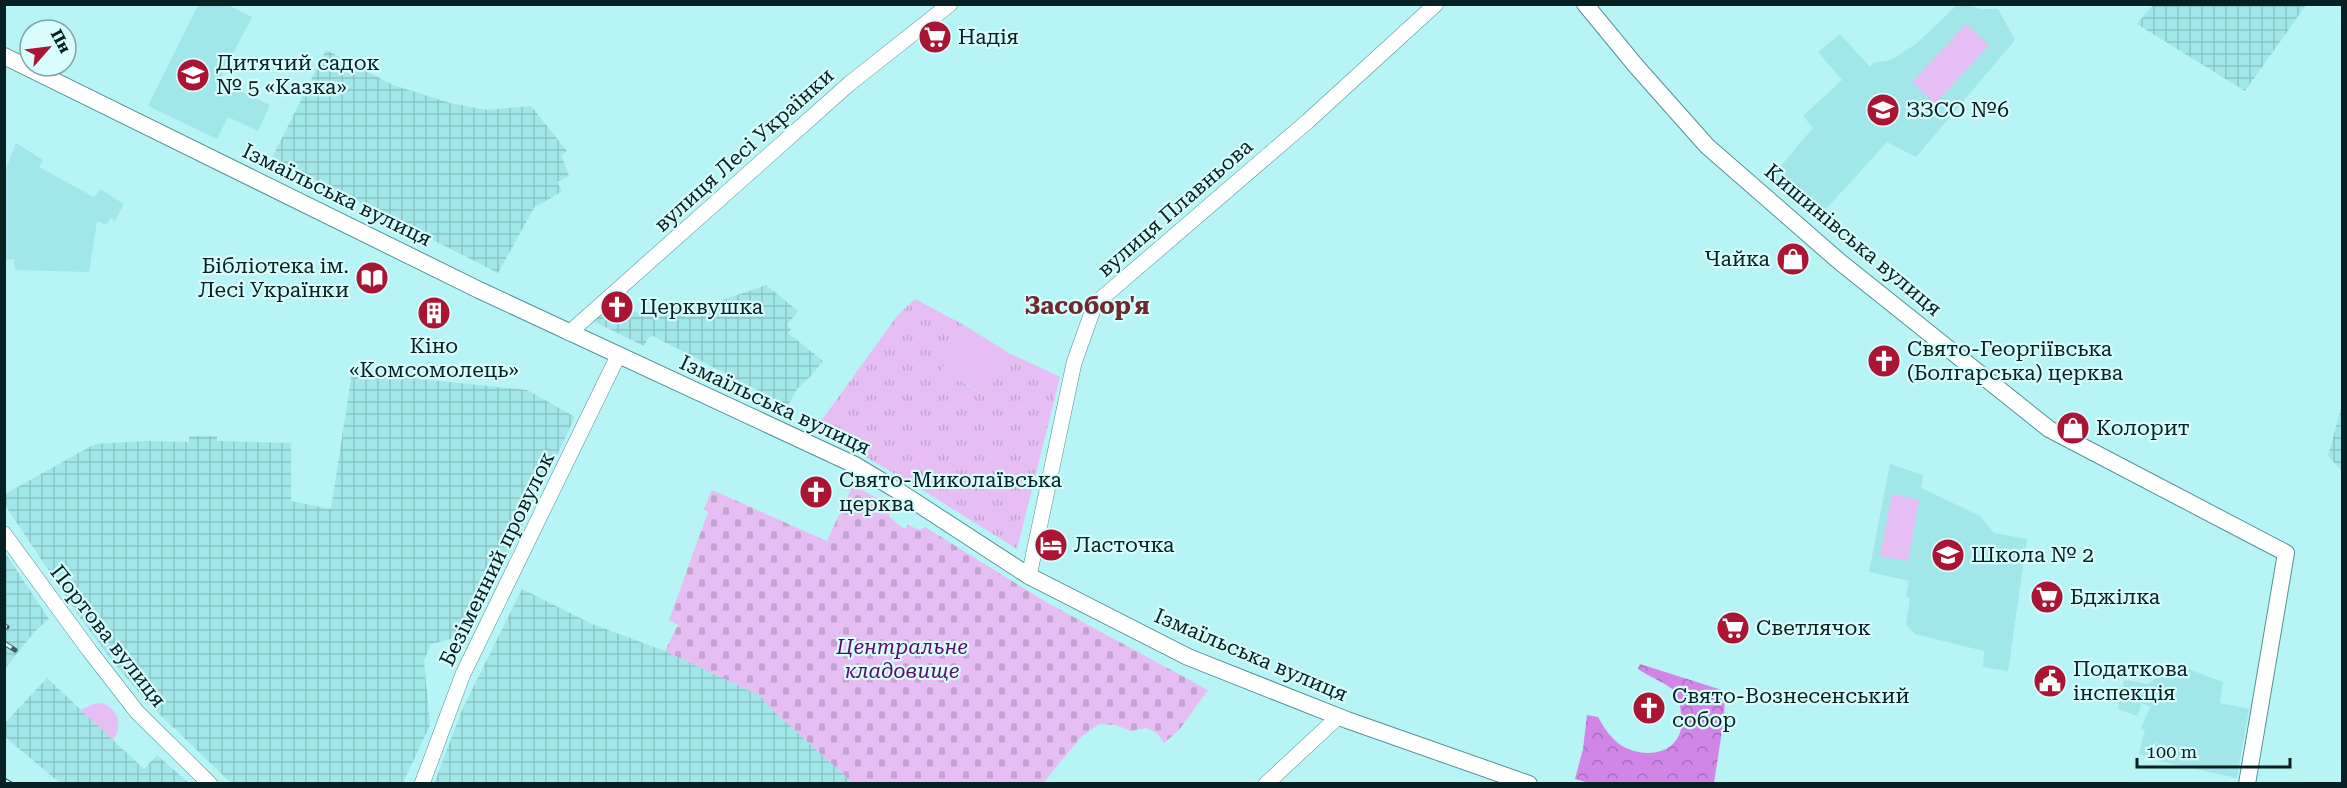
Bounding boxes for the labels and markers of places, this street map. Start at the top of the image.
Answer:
supermarket icon: Надія [917,19,953,55]
place label: Надія [958,25,1019,49]
place label: Дитячий садок № 5 «Казка» [216,51,380,99]
school or university icon: Дитячий садок № 5 «Казка» [175,57,211,93]
school or university icon: ЗЗСО №6 [1865,92,1901,128]
place label: ЗЗСО №6 [1906,98,2009,122]
shop icon: Чайка [1775,241,1811,277]
place label: Чайка [1704,247,1771,271]
place label: Бібліотека ім. Лесі Українки [198,254,349,302]
library icon: Бібліотека ім. Лесі Українки [354,260,390,296]
church icon: Церквушка [599,289,635,325]
building icon: Кіно «Комсомолець» [416,295,452,331]
place label: Церквушка [640,295,764,319]
place label: Кіно «Комсомолець» [349,334,519,382]
place label: Свято-Георгіївська (Болгарська) церква [1907,337,2124,385]
church icon: Свято-Георгіївська (Болгарська) церква [1866,343,1902,379]
shop icon: Колорит [2055,410,2091,446]
place label: Колорит [2096,416,2190,440]
place label: Свято-Миколаївська церква [839,468,1062,516]
church icon: Свято-Миколаївська церква [798,474,834,510]
hotel icon: Ласточка [1033,527,1069,563]
place label: Ласточка [1074,533,1175,557]
school or university icon: Школа № 2 [1930,537,1966,573]
place label: Школа № 2 [1971,543,2094,567]
supermarket icon: Бджілка [2029,579,2065,615]
place label: Бджілка [2070,585,2161,609]
supermarket icon: Светлячок [1715,610,1751,646]
place label: Светлячок [1756,616,1871,640]
place label: Податкова інспекція [2073,657,2189,705]
public building icon: Податкова інспекція [2032,663,2068,699]
place label: Свято-Вознесенський собор [1672,684,1909,732]
church icon: Свято-Вознесенський собор [1631,690,1667,726]

